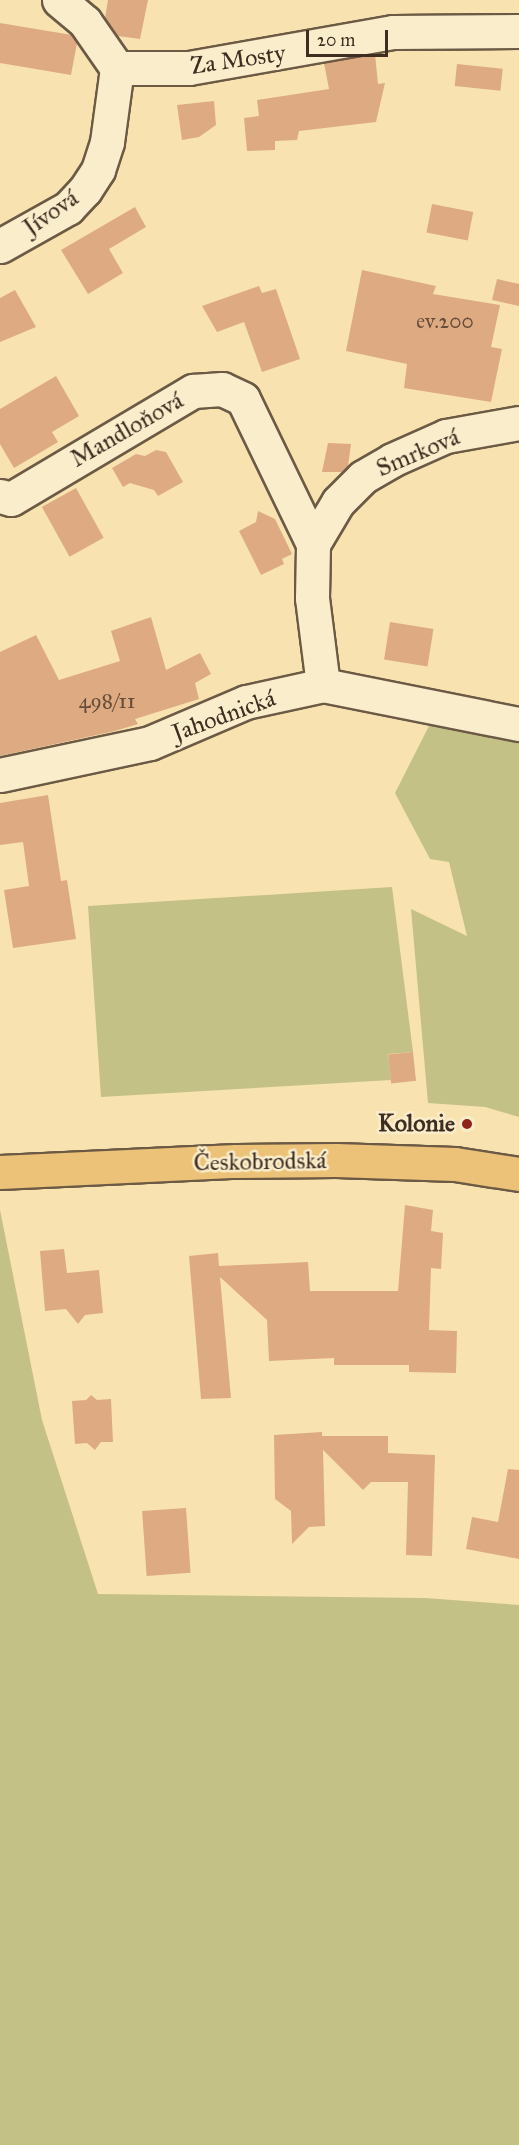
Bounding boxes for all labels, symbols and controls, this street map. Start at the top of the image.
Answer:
scale bar [309,18,392,56]
text: 20 m [317,29,355,51]
street label: Za Mosty [189,39,287,81]
street label: Jívová [18,184,84,242]
house number: ev.200 [416,308,474,334]
street label: Mandloňová [66,386,188,474]
street label: Smrková [372,423,464,483]
street label: Jahodnická [168,684,280,748]
house number: 498/11 [79,688,135,714]
place label: Kolonie [378,1110,455,1138]
marker: Kolonie [460,1117,474,1131]
street label: Českobrodská [193,1146,327,1178]

